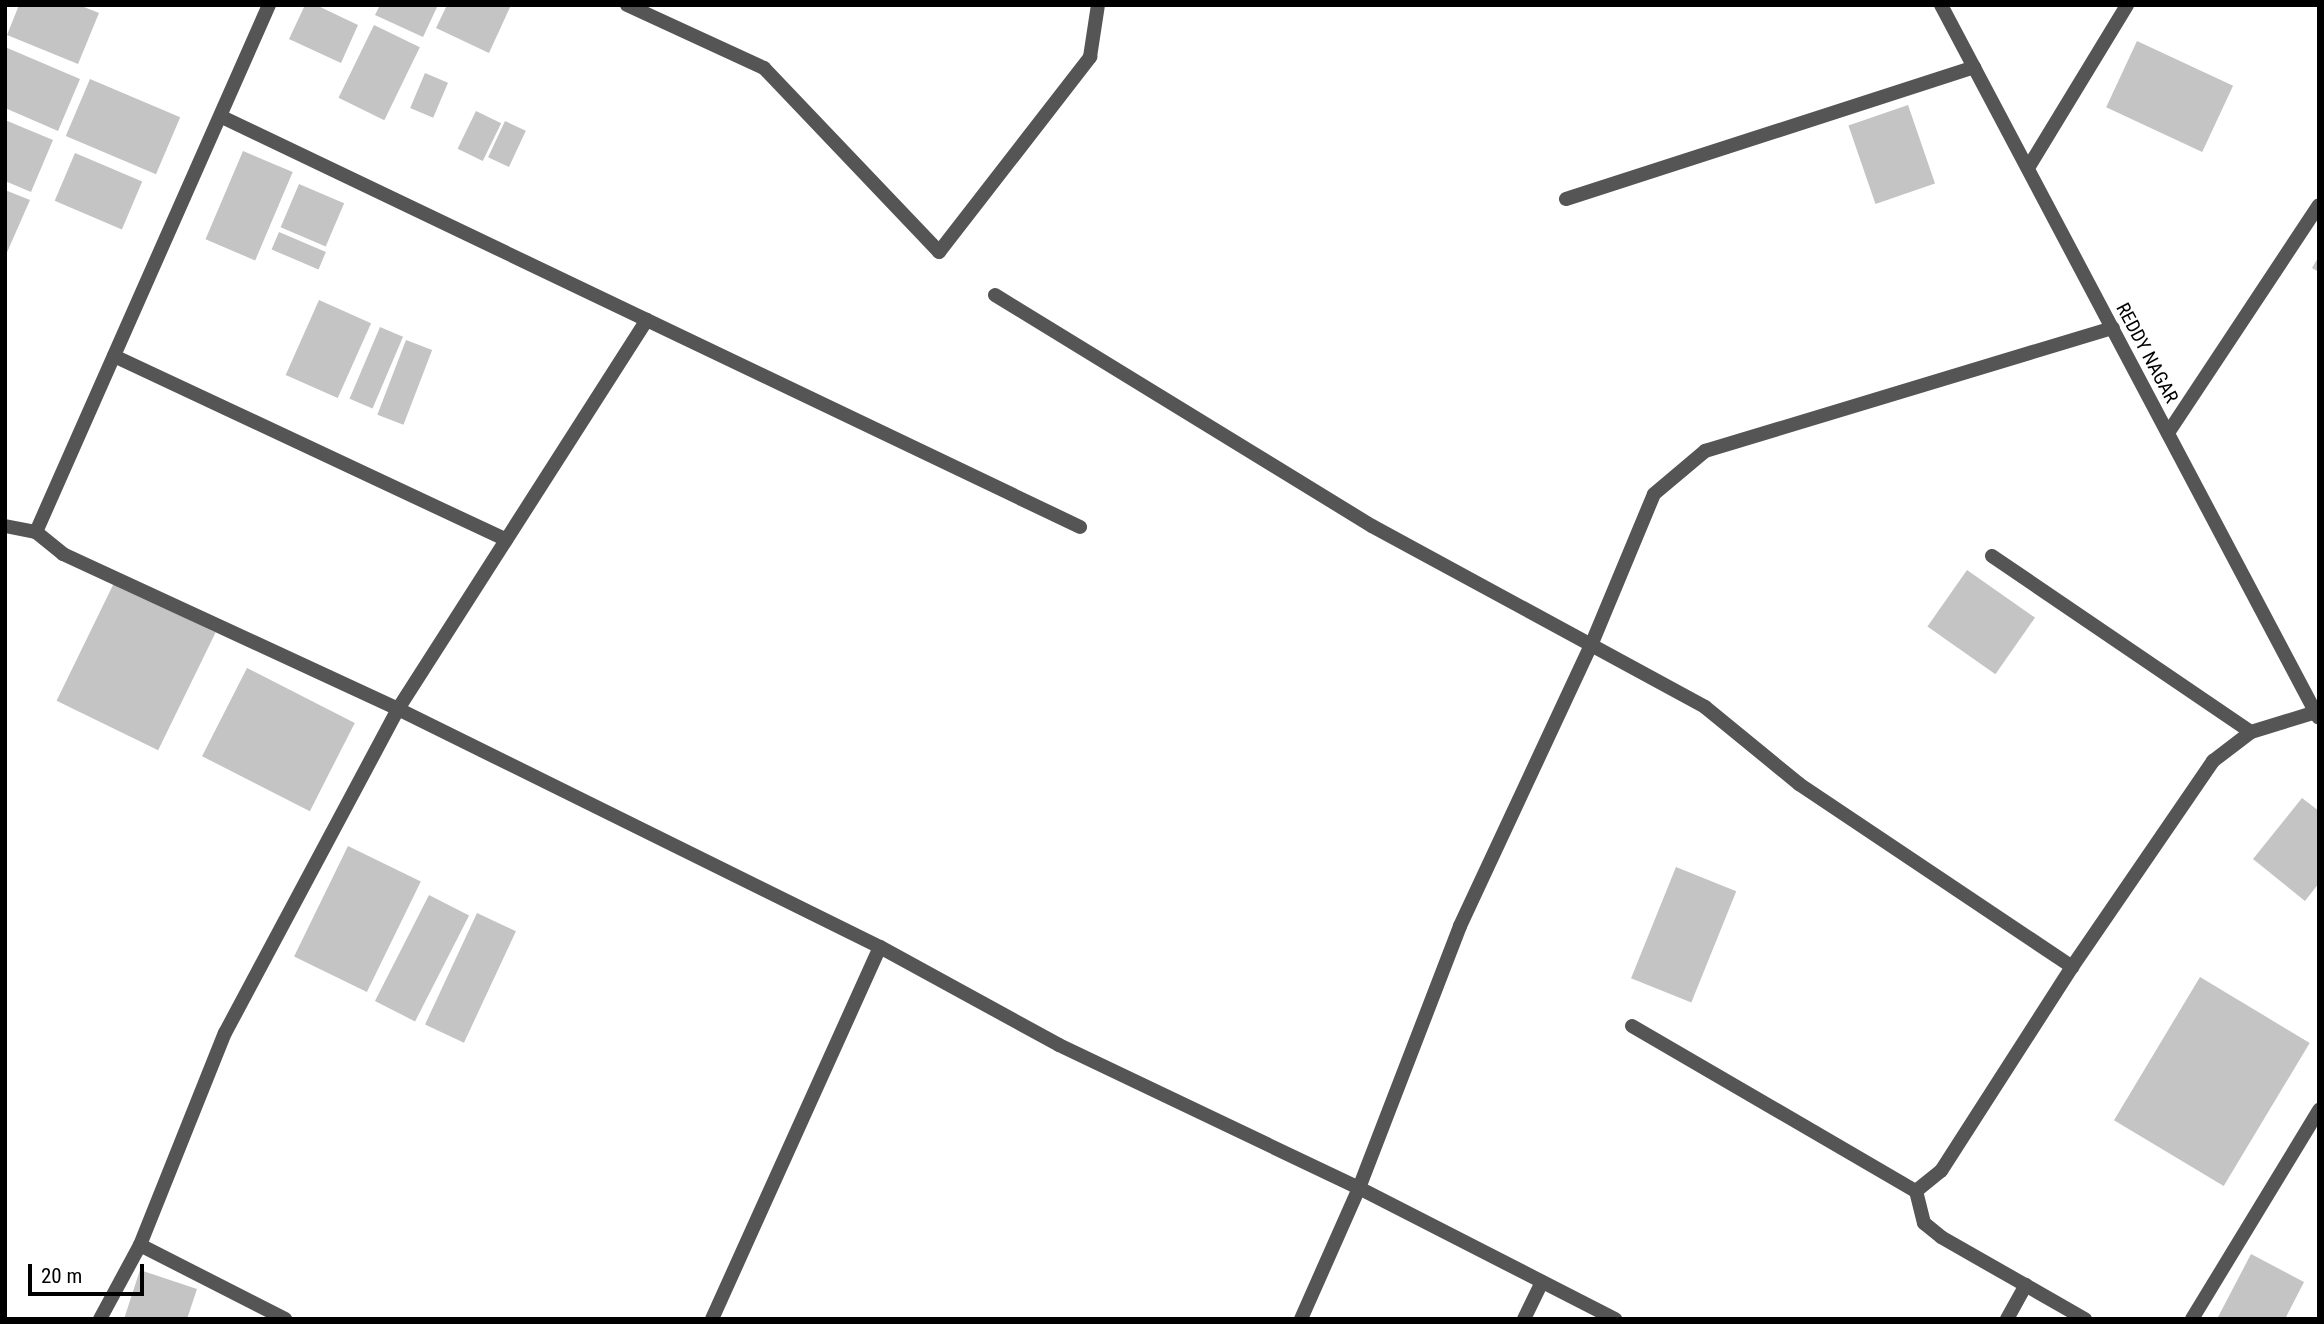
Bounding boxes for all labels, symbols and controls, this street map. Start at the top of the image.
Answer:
street label: REDDY NAGAR [2111,299,2183,407]
scale bar [32,1250,147,1294]
text: 20 m [41,1264,82,1288]

